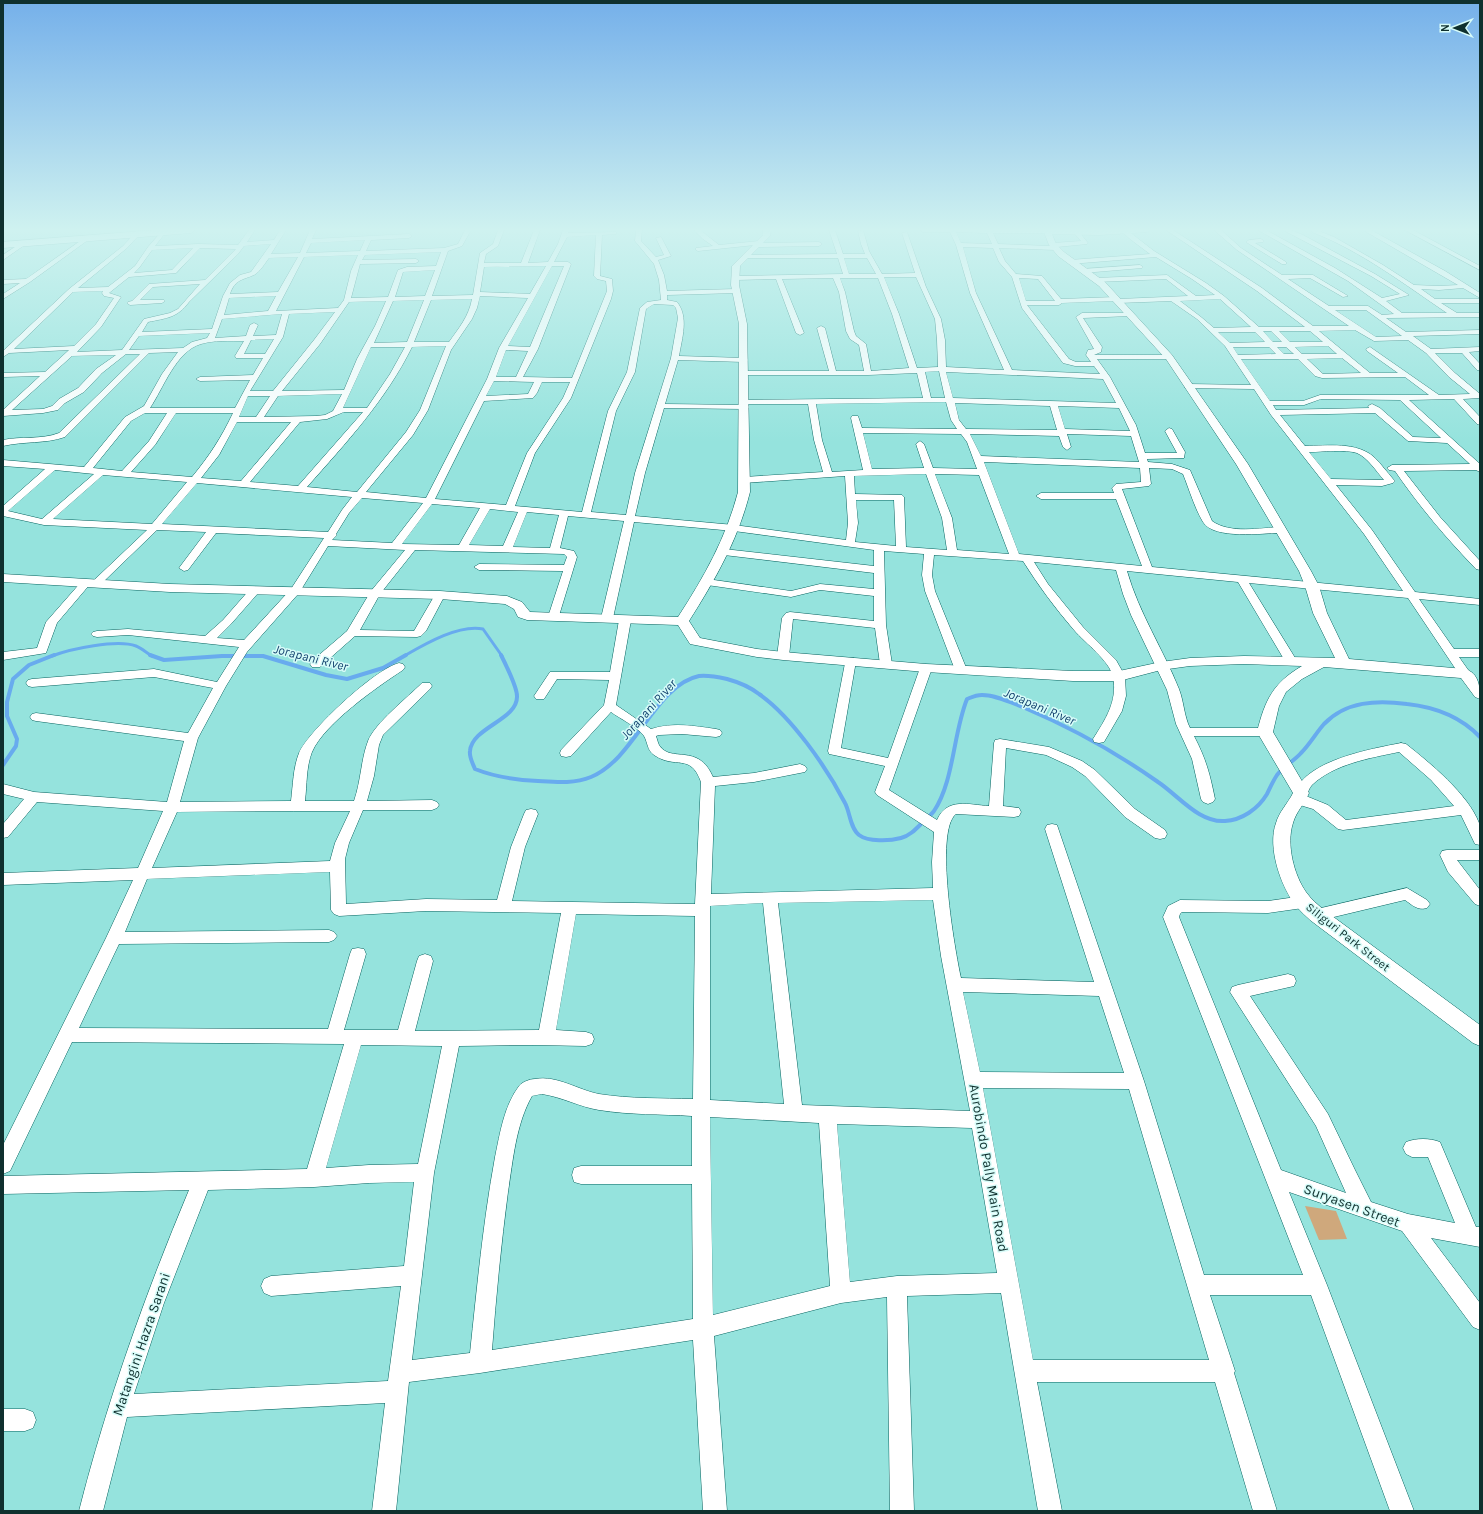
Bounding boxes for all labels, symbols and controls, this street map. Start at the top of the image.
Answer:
north arrow [1435,8,1475,48]
text: N [1439,24,1452,32]
water label: Jorapani River [272,641,350,674]
water label: Jorapani River [617,676,680,743]
water label: Jorapani River [1002,685,1078,728]
street label: Siliguri Park Street [1303,900,1393,974]
street label: Aurobindo Pally Main Road [965,1083,1012,1253]
street label: Suryasen Street [1301,1180,1402,1231]
street label: Matangini Hazra Sarani [109,1270,174,1418]

